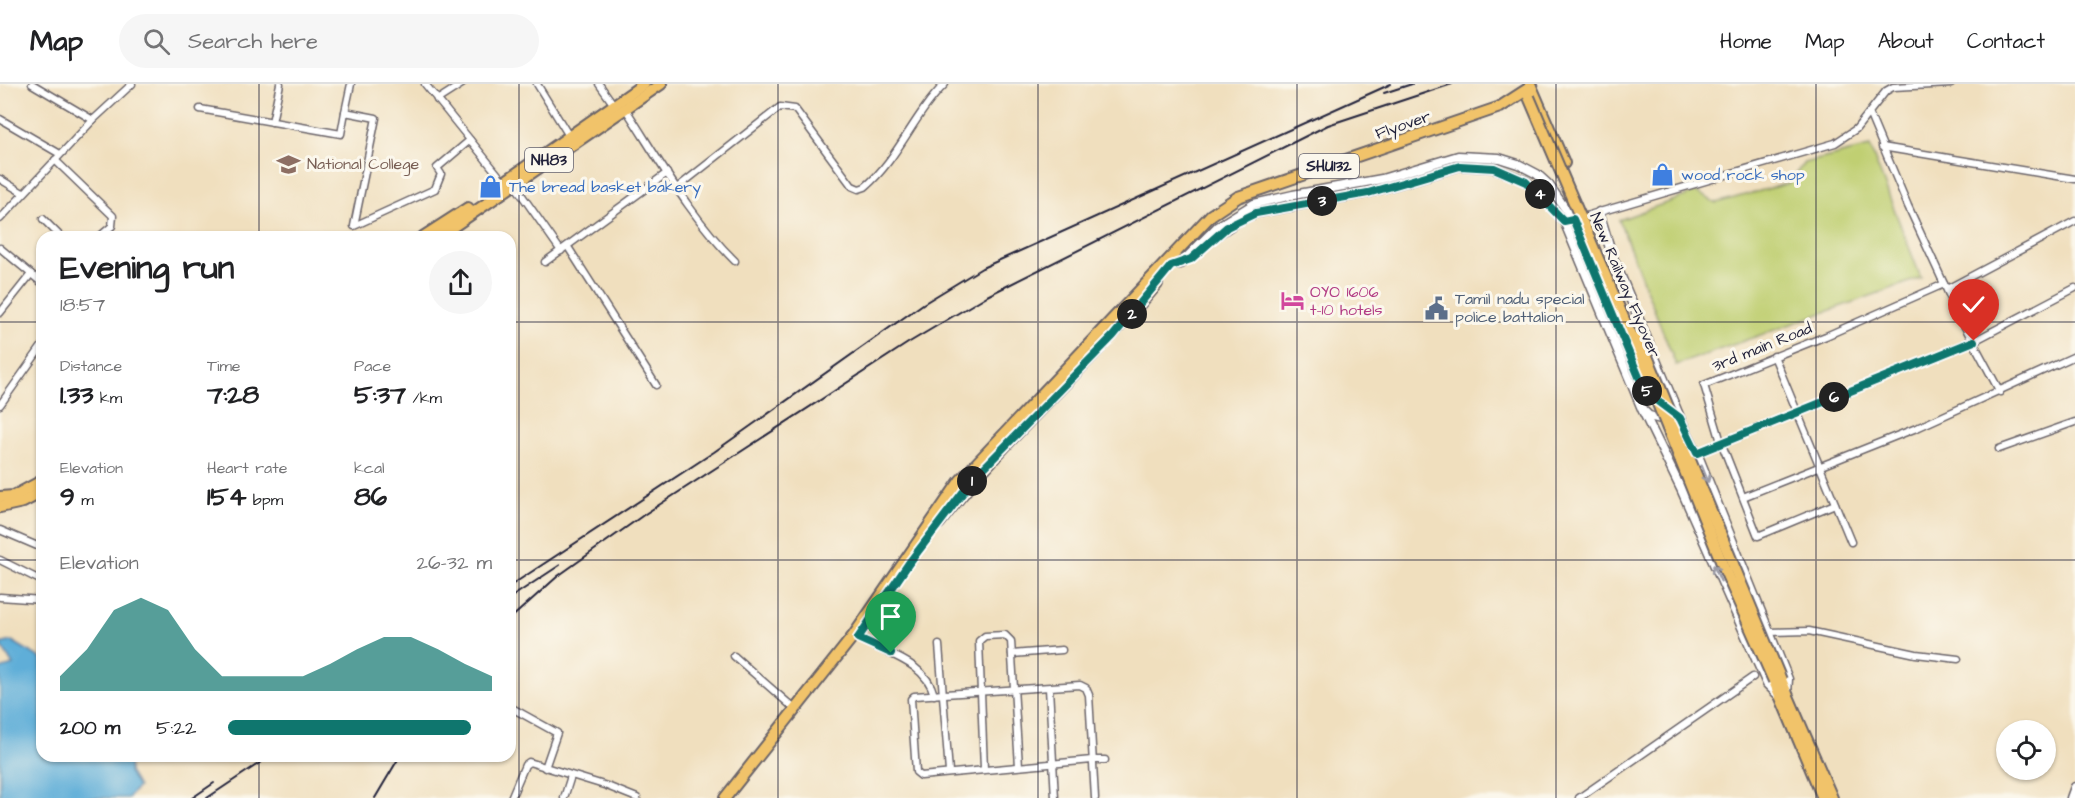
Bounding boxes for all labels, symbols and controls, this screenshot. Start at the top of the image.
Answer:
search box [119,14,539,68]
text: Map [30,22,83,61]
icon: search [140,25,173,58]
text: Search here [188,26,318,57]
text: Home [1720,27,1772,56]
text: Map [1805,27,1845,56]
text: About [1878,27,1934,56]
text: Contact [1967,27,2045,56]
street label: Flyover [1372,105,1434,146]
road number: NH83 [525,148,573,172]
school or university icon: National College [276,151,302,177]
place label: National College [307,153,419,176]
road number: SHU132 [1299,154,1359,178]
shop icon: wood rock shop [1650,162,1676,188]
place label: wood rock shop [1681,164,1805,186]
shop icon: The bread basket bakery [478,174,504,200]
place label: The bread basket bakery [509,176,701,199]
pin: 4 [1525,179,1555,209]
text: 4 [1535,183,1545,205]
pin: 3 [1307,186,1337,216]
text: 3 [1318,190,1326,212]
street label: New Railway Flyover [1583,209,1666,362]
text: Evening run [60,245,234,291]
button: share [429,251,492,314]
pin [1948,279,1999,341]
place label: OYO 1606 t-10 hotels [1310,281,1383,321]
hotel icon: OYO 1606 t-10 hotels [1279,288,1305,314]
place label: Tamil nadu special police battalion [1455,288,1585,328]
icon: check [1957,288,1990,321]
text: 18:57 [60,291,105,319]
public building icon: Tamil nadu special police battalion [1424,295,1450,321]
pin: 2 [1117,299,1147,329]
text: 2 [1127,303,1137,325]
street label: 3rd main Road [1709,317,1815,377]
text: Distance [60,355,122,377]
text: Time [207,355,241,377]
text: Pace [354,355,391,377]
pin: 5 [1632,376,1662,406]
text: 1.33 [60,377,93,413]
text: 7:28 [207,377,259,413]
text: 5:37 [354,377,406,413]
text: 5 [1641,380,1653,402]
pin: 6 [1819,382,1849,412]
text: 6 [1829,386,1839,408]
text: km [93,387,122,409]
text: /km [406,387,442,409]
text: Elevation [60,457,123,479]
text: Heart rate [207,457,287,479]
text: kcal [354,457,385,479]
one-way arrow [1700,465,1711,483]
pin: 1 [957,466,987,496]
text: 1 [971,470,973,492]
text: 9 [60,479,75,515]
text: 154 [207,479,246,515]
text: 86 [354,479,387,515]
text: m [75,489,94,511]
text: bpm [246,489,283,511]
text: Elevation [60,549,139,577]
text: 26–32 m [417,549,492,577]
one-way arrow [1710,565,1722,583]
pin [865,591,916,653]
icon: arrive [874,600,907,633]
text: 200 m [60,714,120,742]
text: 5:22 [156,714,196,742]
map controls [1996,720,2056,780]
button: locate [1996,720,2056,780]

